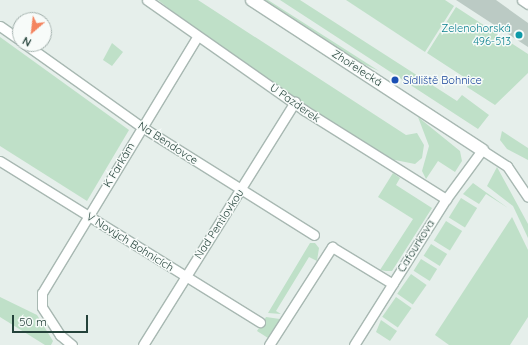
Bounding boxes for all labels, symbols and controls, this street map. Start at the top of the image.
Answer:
north arrow [12,12,52,52]
place label: Zelenohorská 496-513 [441,22,511,48]
marker: Zelenohorská 496-513 [514,30,524,40]
text: N [20,34,34,50]
street label: Zhořelecká [329,47,385,89]
place label: Sídliště Bohnice [403,73,482,87]
marker: Sídliště Bohnice [390,75,400,85]
street label: U Pazderek [267,81,323,125]
street label: Na Bendovce [136,119,200,167]
street label: K Farkám [100,140,138,190]
street label: Nad Pentlovkou [192,187,246,261]
street label: V Nových Bohnicích [84,210,176,274]
street label: Cafourkova [395,217,437,275]
scale bar [14,307,90,333]
text: 50 m [19,314,47,329]

